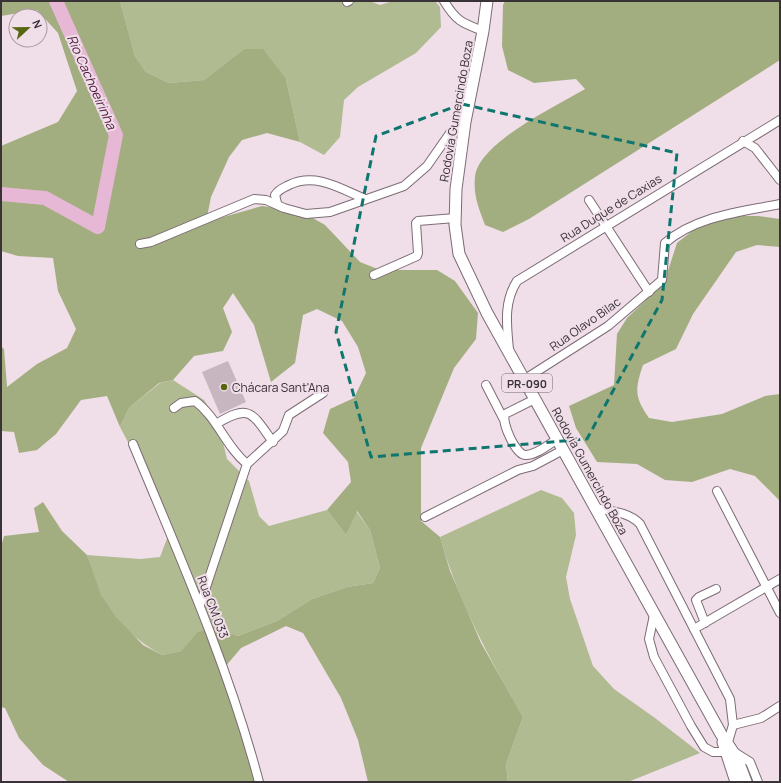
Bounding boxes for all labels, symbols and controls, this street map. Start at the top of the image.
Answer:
north arrow [8,8,48,48]
text: N [29,18,46,31]
water label: Rio Cachoeirinha [63,32,121,133]
street label: Rodovia Gumercindo Boza [435,39,477,183]
street label: Rua Duque de Caxias [557,170,665,246]
street label: Rua Olavo Bilac [546,293,624,355]
road number: PR-090 [502,374,552,392]
place label: Chácara Sant'Ana [232,379,329,396]
marker: Chácara Sant'Ana [219,382,229,392]
street label: Rodovia Gumercindo Boza [548,404,632,538]
street label: Rua CM 033 [193,573,233,641]

